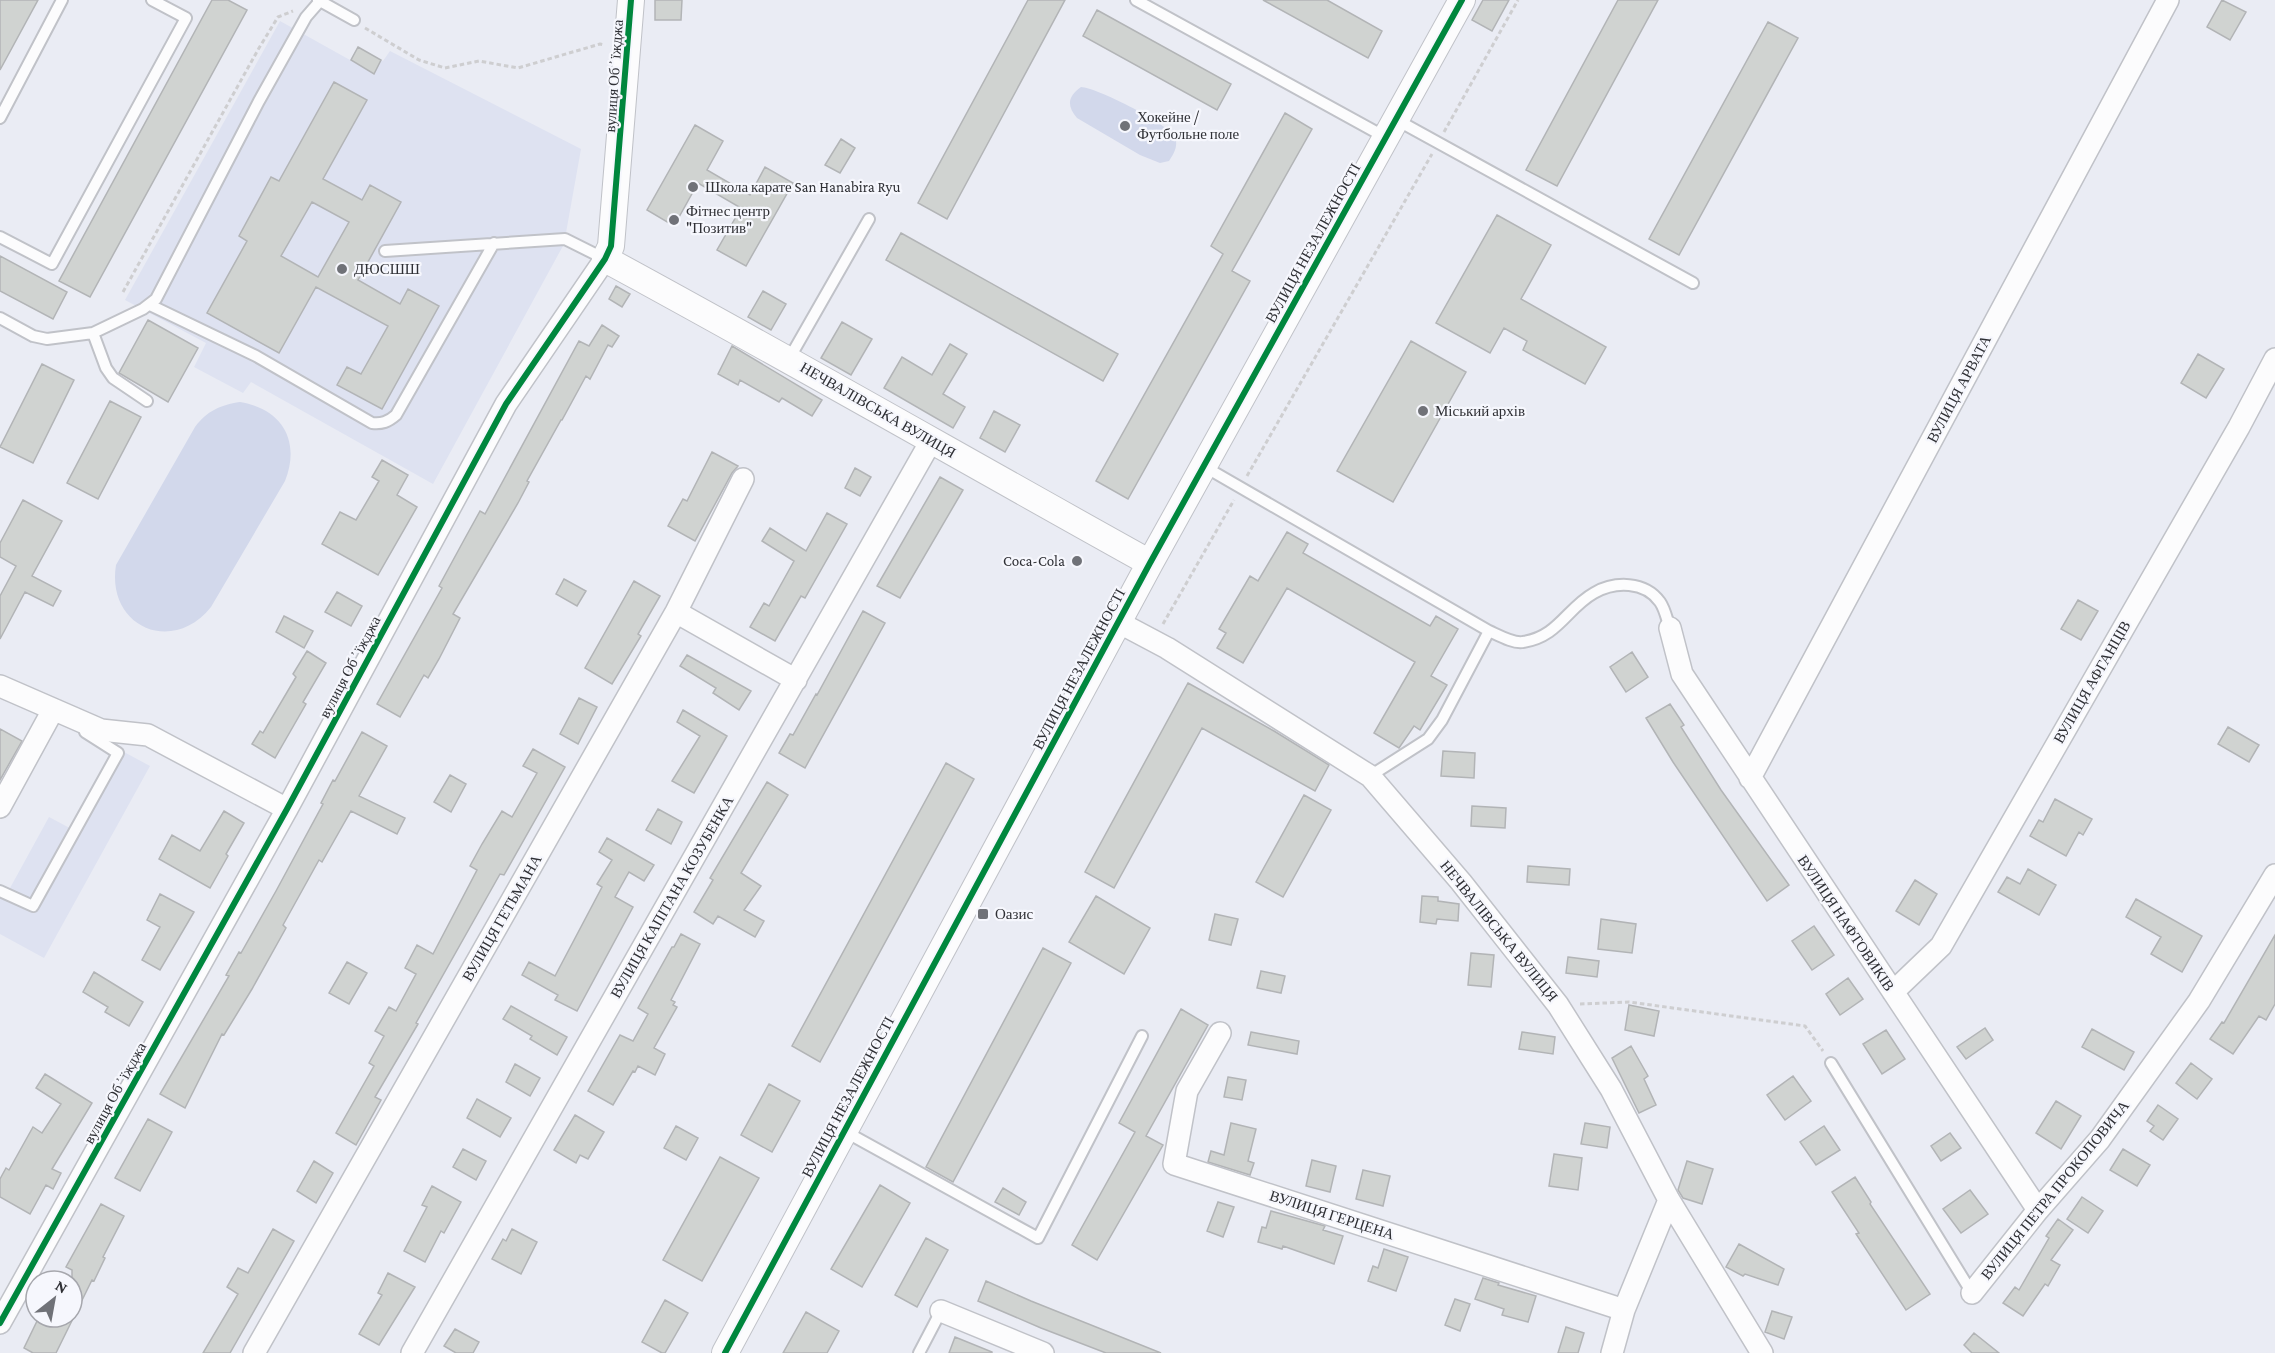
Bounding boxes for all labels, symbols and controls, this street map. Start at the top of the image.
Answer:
street label: вулиця Обʼїжджа [602,19,626,133]
place label: Хокейне / Футбольне поле [1137,109,1239,142]
marker: Хокейне / Футбольне поле [1118,119,1132,133]
street label: ВУЛИЦЯ НЕЗАЛЕЖНОСТІ [1262,161,1364,325]
place label: Школа карате San Hanabira Ryu [705,179,900,196]
marker: Школа карате San Hanabira Ryu [686,180,700,194]
place label: Фітнес центр "Позитив" [686,203,770,236]
marker: Фітнес центр "Позитив" [667,213,681,227]
place label: ДЮСШШ [354,261,420,277]
marker: ДЮСШШ [335,262,349,276]
street label: ВУЛИЦЯ АРВАТА [1924,332,1994,445]
street label: НЕЧВАЛІВСЬКА ВУЛИЦЯ [798,359,958,461]
place label: Міський архів [1435,403,1525,419]
marker: Міський архів [1416,404,1430,418]
place label: Coca-Cola [1003,553,1065,569]
marker: Coca-Cola [1070,554,1084,568]
street label: ВУЛИЦЯ НЕЗАЛЕЖНОСТІ [1030,586,1128,752]
street label: вулиця Обʼїжджа [316,613,384,721]
street label: ВУЛИЦЯ АФГАНЦІВ [2050,618,2134,746]
street label: ВУЛИЦЯ КАПІТАНА КОЗУБЕНКА [607,793,737,1001]
street label: ВУЛИЦЯ ГЕТЬМАНА [459,852,545,984]
street label: ВУЛИЦЯ НАФТОВИКІВ [1795,852,1897,994]
street label: НЕЧВАЛІВСЬКА ВУЛИЦЯ [1437,857,1561,1005]
place label: Оазис [995,906,1033,922]
marker: Оазис [976,907,990,921]
street label: ВУЛИЦЯ НЕЗАЛЕЖНОСТІ [799,1014,897,1180]
street label: вулиця Обʼїжджа [81,1039,150,1146]
street label: ВУЛИЦЯ ПЕТРА ПРОКОПОВИЧА [1978,1097,2132,1283]
street label: ВУЛИЦЯ ГЕРЦЕНА [1268,1187,1397,1243]
north arrow [24,1269,84,1329]
text: N [52,1276,71,1297]

